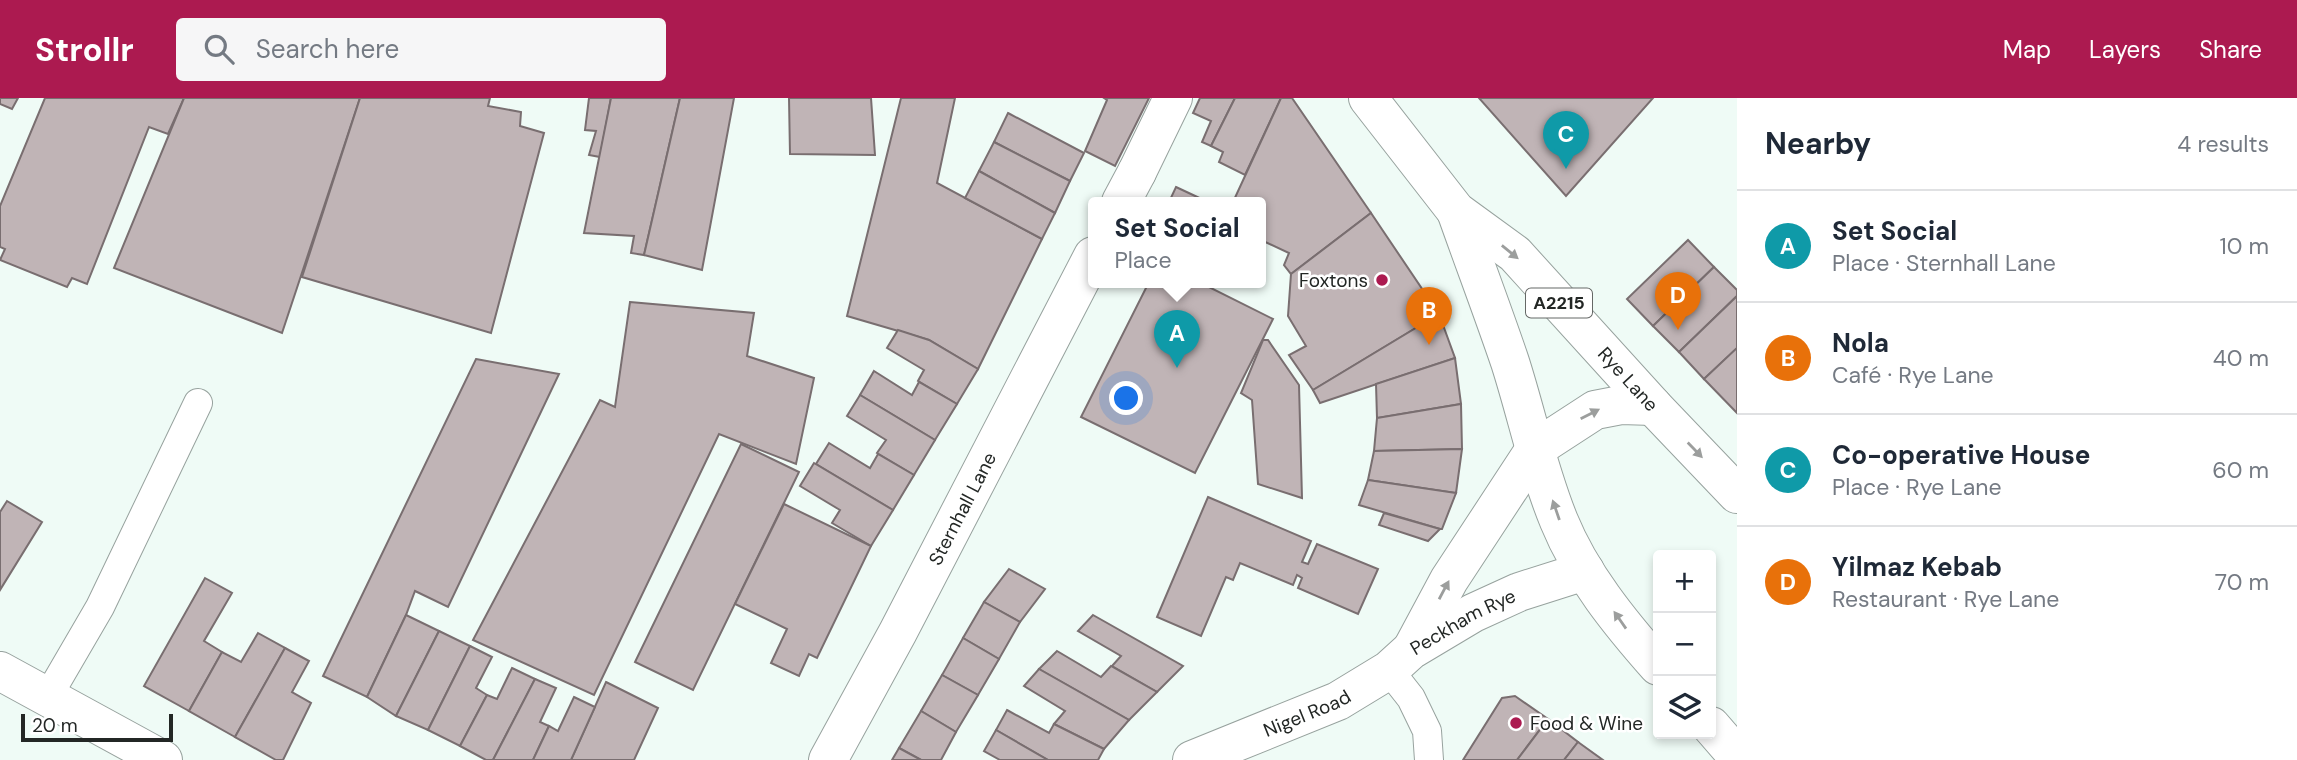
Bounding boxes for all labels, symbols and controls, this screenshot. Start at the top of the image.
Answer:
search box [176,18,666,81]
text: Strollr [35,28,134,71]
icon: search [200,30,238,68]
text: Search here [256,32,399,66]
text: Map [2003,34,2051,65]
text: Layers [2089,34,2161,65]
text: Share [2199,34,2262,65]
pin: C [1543,111,1589,169]
text: Nearby [1765,124,1871,163]
text: 4 results [2177,129,2269,159]
popup [1088,197,1266,288]
text: Set Social [1114,211,1240,245]
text: Set Social [1832,214,1957,248]
text: A [1780,231,1796,261]
text: 10 m [2219,231,2269,261]
one-way arrow [1501,244,1519,259]
text: Place [1114,245,1172,275]
text: Place · Sternhall Lane [1832,248,2056,278]
place label: Foxtons [1299,268,1368,293]
marker: Foxtons [1374,272,1390,288]
pin: D [1655,272,1701,330]
pin: B [1406,287,1452,345]
road number: A2215 [1526,288,1592,318]
pin: A [1154,310,1200,368]
text: Nola [1832,326,1889,360]
street label: Rye Lane [1592,342,1664,417]
text: B [1781,343,1795,373]
text: 40 m [2213,343,2269,373]
text: Café · Rye Lane [1832,360,1994,390]
your location [1109,381,1143,415]
one-way arrow [1580,409,1600,421]
text: Co-operative House [1832,438,2090,472]
one-way arrow [1687,441,1703,458]
street label: Sternhall Lane [923,448,1002,569]
text: C [1780,455,1796,485]
text: 60 m [2212,455,2269,485]
text: Place · Rye Lane [1832,472,2001,502]
one-way arrow [1550,499,1560,520]
map controls [1653,550,1716,739]
button: + [1653,550,1716,613]
text: Yilmaz Kebab [1832,550,2002,584]
text: D [1780,567,1796,597]
text: 70 m [2215,567,2269,597]
one-way arrow [1438,580,1450,600]
street label: Peckham Rye [1405,583,1520,661]
text: Restaurant · Rye Lane [1832,584,2059,614]
one-way arrow [1613,611,1627,629]
button: − [1653,613,1716,676]
button: layers [1653,676,1716,739]
street label: Nigel Road [1260,684,1356,743]
scale bar [21,711,173,743]
place label: Food & Wine [1530,711,1643,736]
text: 20 m [32,713,78,738]
marker: Food & Wine [1508,715,1524,731]

